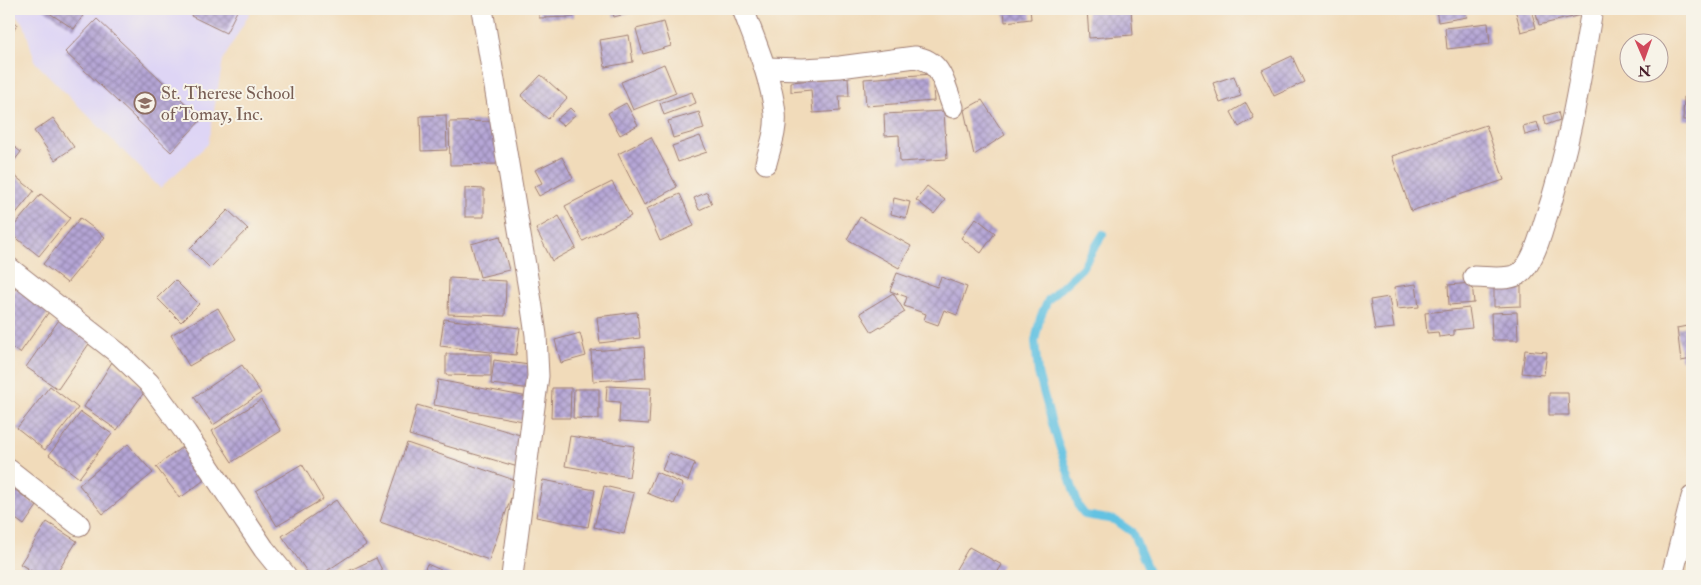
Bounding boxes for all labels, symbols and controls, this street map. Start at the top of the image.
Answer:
north arrow [1618,32,1668,82]
text: N [1637,62,1652,79]
place label: St. Therese School of Tomay, Inc. [161,82,295,126]
school or university icon: St. Therese School of Tomay, Inc. [133,91,157,115]

